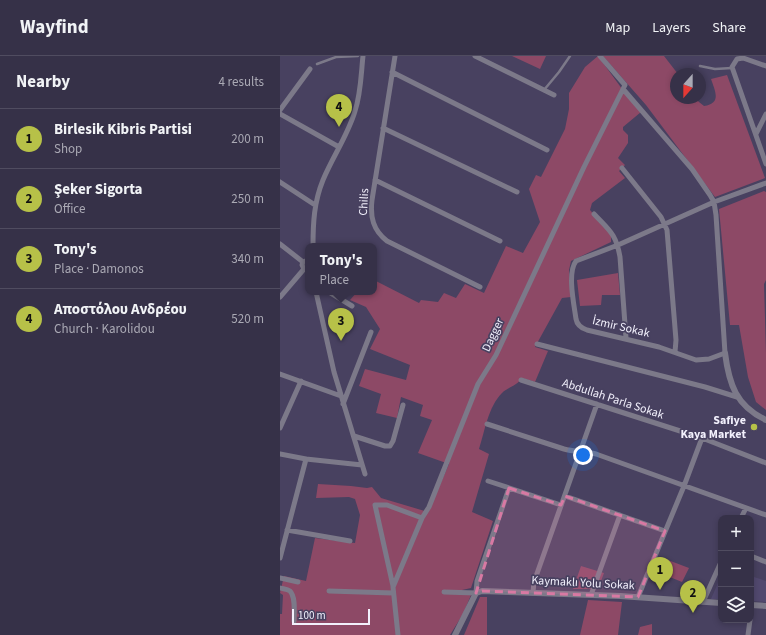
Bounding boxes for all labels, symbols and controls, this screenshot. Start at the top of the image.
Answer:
text: Wayfind [20,14,89,41]
text: Map [605,18,630,38]
text: Layers [652,18,690,38]
text: Share [712,18,746,38]
north arrow [670,68,706,104]
text: Nearby [16,70,70,94]
text: 4 results [219,73,264,91]
pin: 4 [326,94,352,127]
text: Birlesik Kibris Partisi [54,119,192,140]
text: 1 [26,130,32,148]
text: 200 m [231,130,264,148]
text: Shop [54,140,82,158]
text: Şeker Sigorta [54,179,143,200]
street label: Chilis [355,188,373,216]
text: 2 [26,190,32,208]
text: 250 m [231,190,264,208]
text: Office [54,200,85,218]
text: Tony's [54,239,97,260]
popup [305,243,377,295]
text: 3 [26,250,32,268]
text: 340 m [231,250,264,268]
text: Tony's [320,250,362,271]
text: Place · Damonos [54,260,144,278]
text: Place [320,271,349,289]
text: Αποστόλου Ανδρέου [54,299,187,320]
pin: 3 [328,308,354,341]
text: 4 [26,310,32,328]
text: 520 m [231,310,264,328]
street label: İzmir Sokak [591,312,651,342]
street label: Dagger [478,315,509,355]
text: Church · Karolidou [54,320,155,338]
street label: Abdullah Parla Sokak [560,375,666,424]
place label: Safiye Kaya Market [680,412,746,443]
marker: Safiye Kaya Market [749,422,759,432]
your location [573,445,593,465]
map controls [718,515,754,623]
button: + [718,515,754,551]
button: − [718,551,754,587]
pin: 1 [647,557,673,590]
street label: Kaymaklı Yolu Sokak [531,572,635,594]
pin: 2 [680,580,706,613]
button: layers [718,587,754,623]
scale bar [292,607,370,626]
text: 100 m [298,608,326,623]

